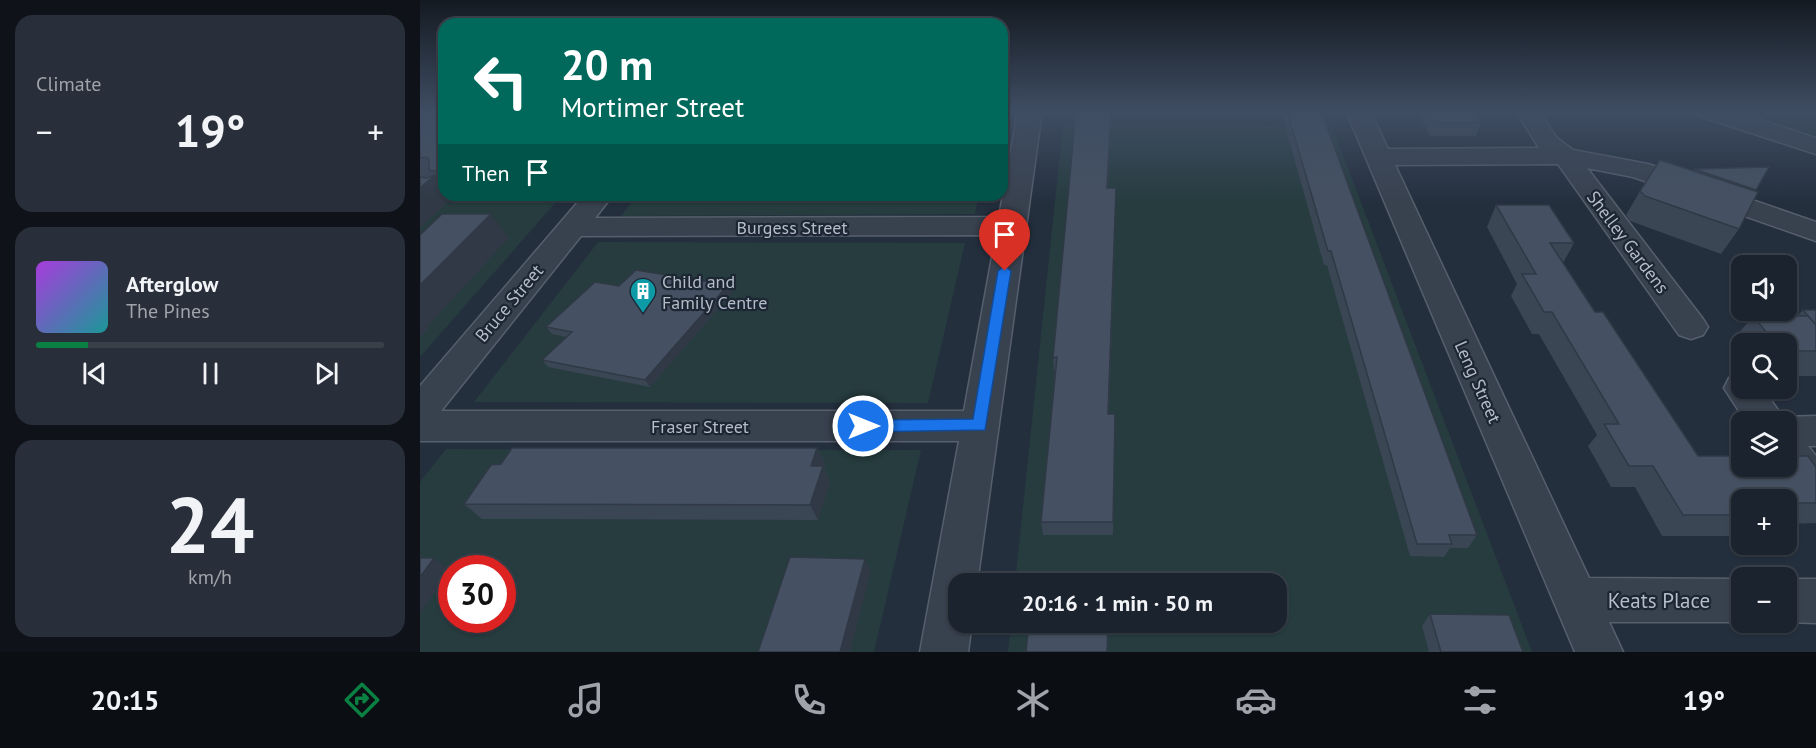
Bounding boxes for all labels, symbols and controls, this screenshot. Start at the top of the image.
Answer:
text: 20 m [561,37,653,92]
icon: left [462,42,540,120]
text: Climate [36,71,102,97]
text: Mortimer Street [561,90,744,124]
text: 19° [175,101,245,159]
text: − [36,110,53,153]
text: + [367,110,384,153]
icon: arrive [521,156,554,189]
text: Then [462,159,509,187]
street label: Shelley Gardens [1582,186,1674,298]
pin [979,209,1030,271]
street label: Burgess Street [736,216,848,239]
icon: arrive [988,218,1021,251]
map controls [1731,255,1797,633]
button: sound [1731,255,1797,321]
street label: Bruce Street [470,260,548,346]
text: Afterglow [126,270,218,298]
place label: Child and Family Centre [662,270,767,314]
building icon: Child and Family Centre [628,276,658,314]
text: The Pines [126,298,210,324]
button: search [1731,333,1797,399]
street label: Leng Street [1450,337,1506,427]
icon: previous [78,357,111,390]
icon: pause [194,357,227,390]
icon: next [310,357,343,390]
position arrow [831,394,895,458]
button: layers [1731,411,1797,477]
street label: Fraser Street [651,415,749,438]
text: 24 [166,474,254,575]
button: + [1731,489,1797,555]
speed limit sign: 30 [438,555,516,633]
text: km/h [188,564,232,590]
button: − [1731,567,1797,633]
street label: Keats Place [1608,587,1710,614]
text: 20:16 · 1 min · 50 m [1022,589,1213,617]
icon: directions [341,679,383,721]
icon: music [565,679,607,721]
icon: phone [788,679,830,721]
icon: climate [1012,679,1054,721]
icon: car [1235,679,1277,721]
icon: filters [1459,679,1501,721]
text: 20:15 [91,683,159,717]
text: 19° [1683,683,1725,717]

